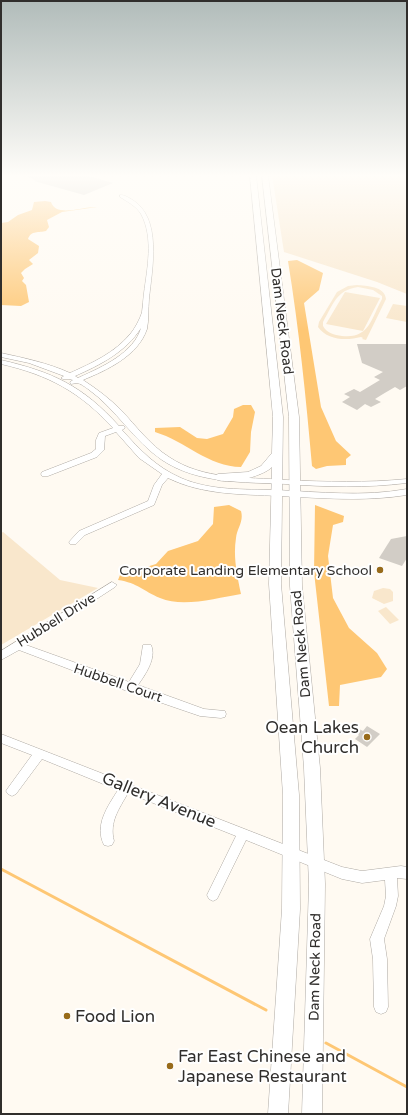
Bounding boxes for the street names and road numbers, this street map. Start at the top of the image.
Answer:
street label: Dam Neck Road [267,267,297,375]
street label: Hubbell Drive [13,589,99,651]
street label: Dam Neck Road [288,590,314,698]
street label: Hubbell Court [72,660,165,706]
street label: Gallery Avenue [99,768,219,832]
street label: Dam Neck Road [306,913,324,1021]

